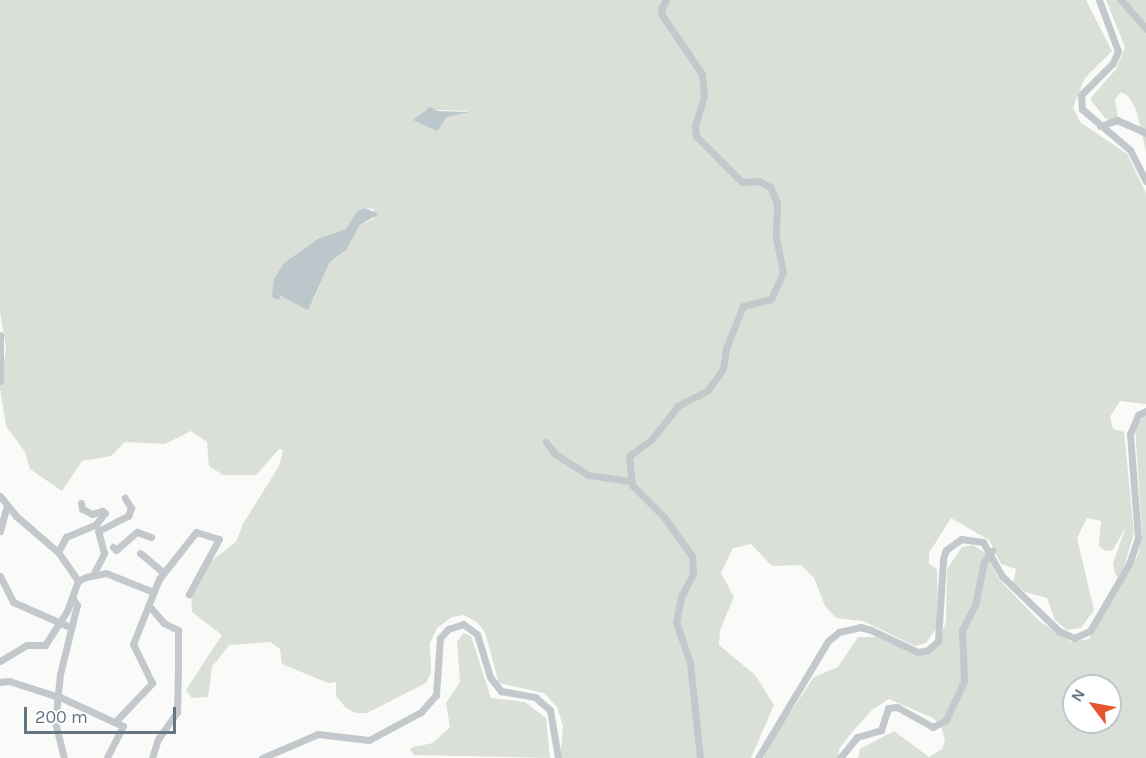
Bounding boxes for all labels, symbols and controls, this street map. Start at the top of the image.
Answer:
north arrow [1062,674,1122,734]
text: N [1067,685,1089,705]
scale bar [27,695,178,733]
text: 200 m [35,706,88,728]

